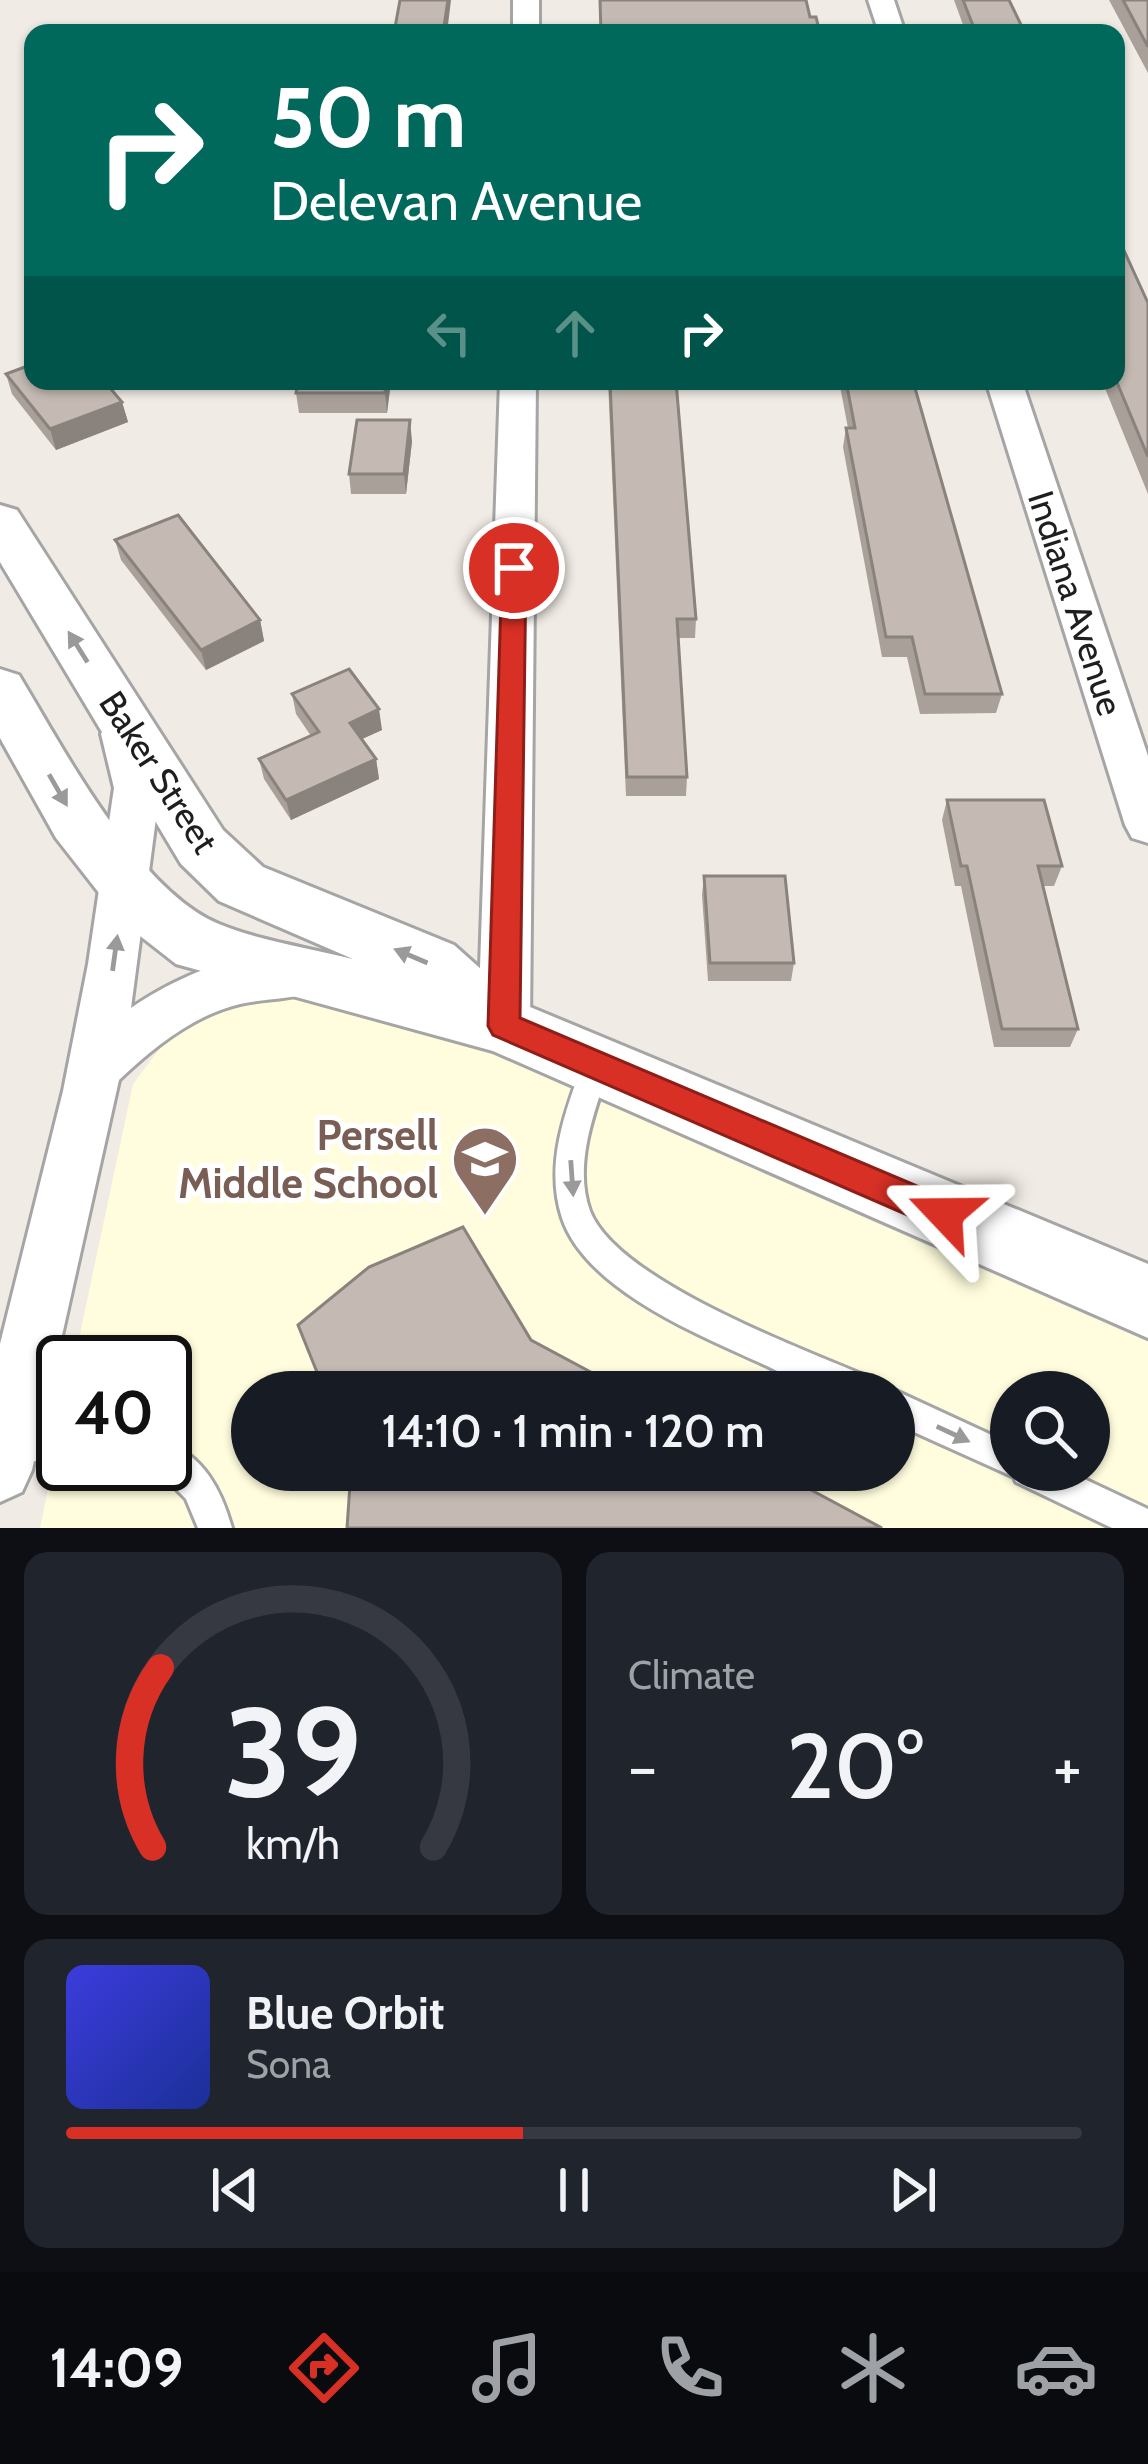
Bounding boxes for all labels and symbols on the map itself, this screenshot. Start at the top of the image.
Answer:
street label: Indiana Avenue [1019,485,1133,721]
pin [463,517,565,619]
one-way arrow [68,630,89,664]
street label: Baker Street [90,683,228,861]
one-way arrow [47,773,68,807]
one-way arrow [106,934,125,972]
one-way arrow [393,945,428,965]
place label: Persell Middle School [178,1109,438,1209]
school or university icon: Persell Middle School [450,1124,520,1218]
position arrow [882,1151,1008,1277]
one-way arrow [563,1160,582,1197]
speed limit sign: 40 [36,1335,192,1491]
one-way arrow [935,1424,970,1444]

